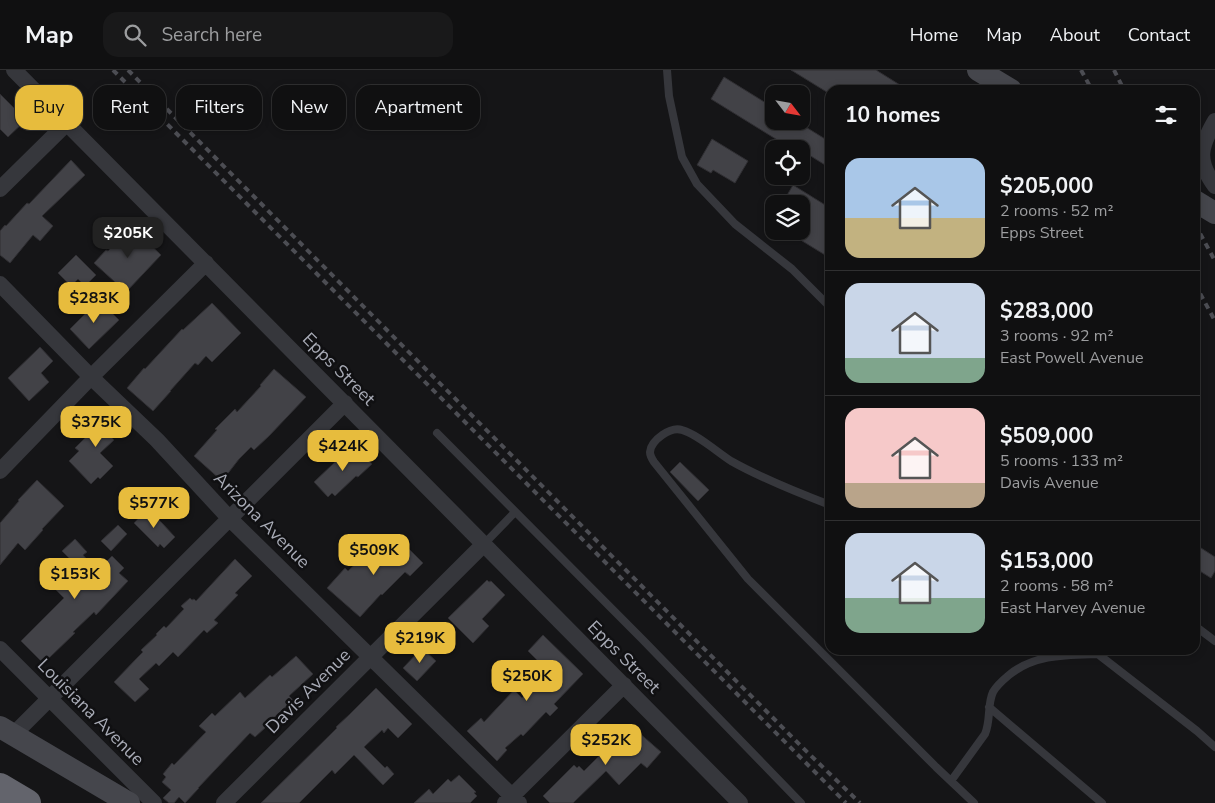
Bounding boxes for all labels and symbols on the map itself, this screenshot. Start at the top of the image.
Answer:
north arrow [765,85,810,130]
pin: $205K [93,216,163,259]
pin: $283K [59,282,129,324]
street label: Epps Street [297,327,381,411]
pin: $375K [61,406,131,448]
pin: $424K [308,430,378,472]
street label: Arizona Avenue [208,466,316,574]
pin: $577K [119,486,189,529]
pin: $509K [339,534,409,576]
pin: $153K [40,558,110,600]
street label: Epps Street [582,615,666,699]
pin: $219K [385,622,455,664]
street label: Davis Avenue [260,643,356,739]
street label: Louisiana Avenue [32,653,150,771]
pin: $250K [492,660,562,702]
pin: $252K [571,724,641,766]

